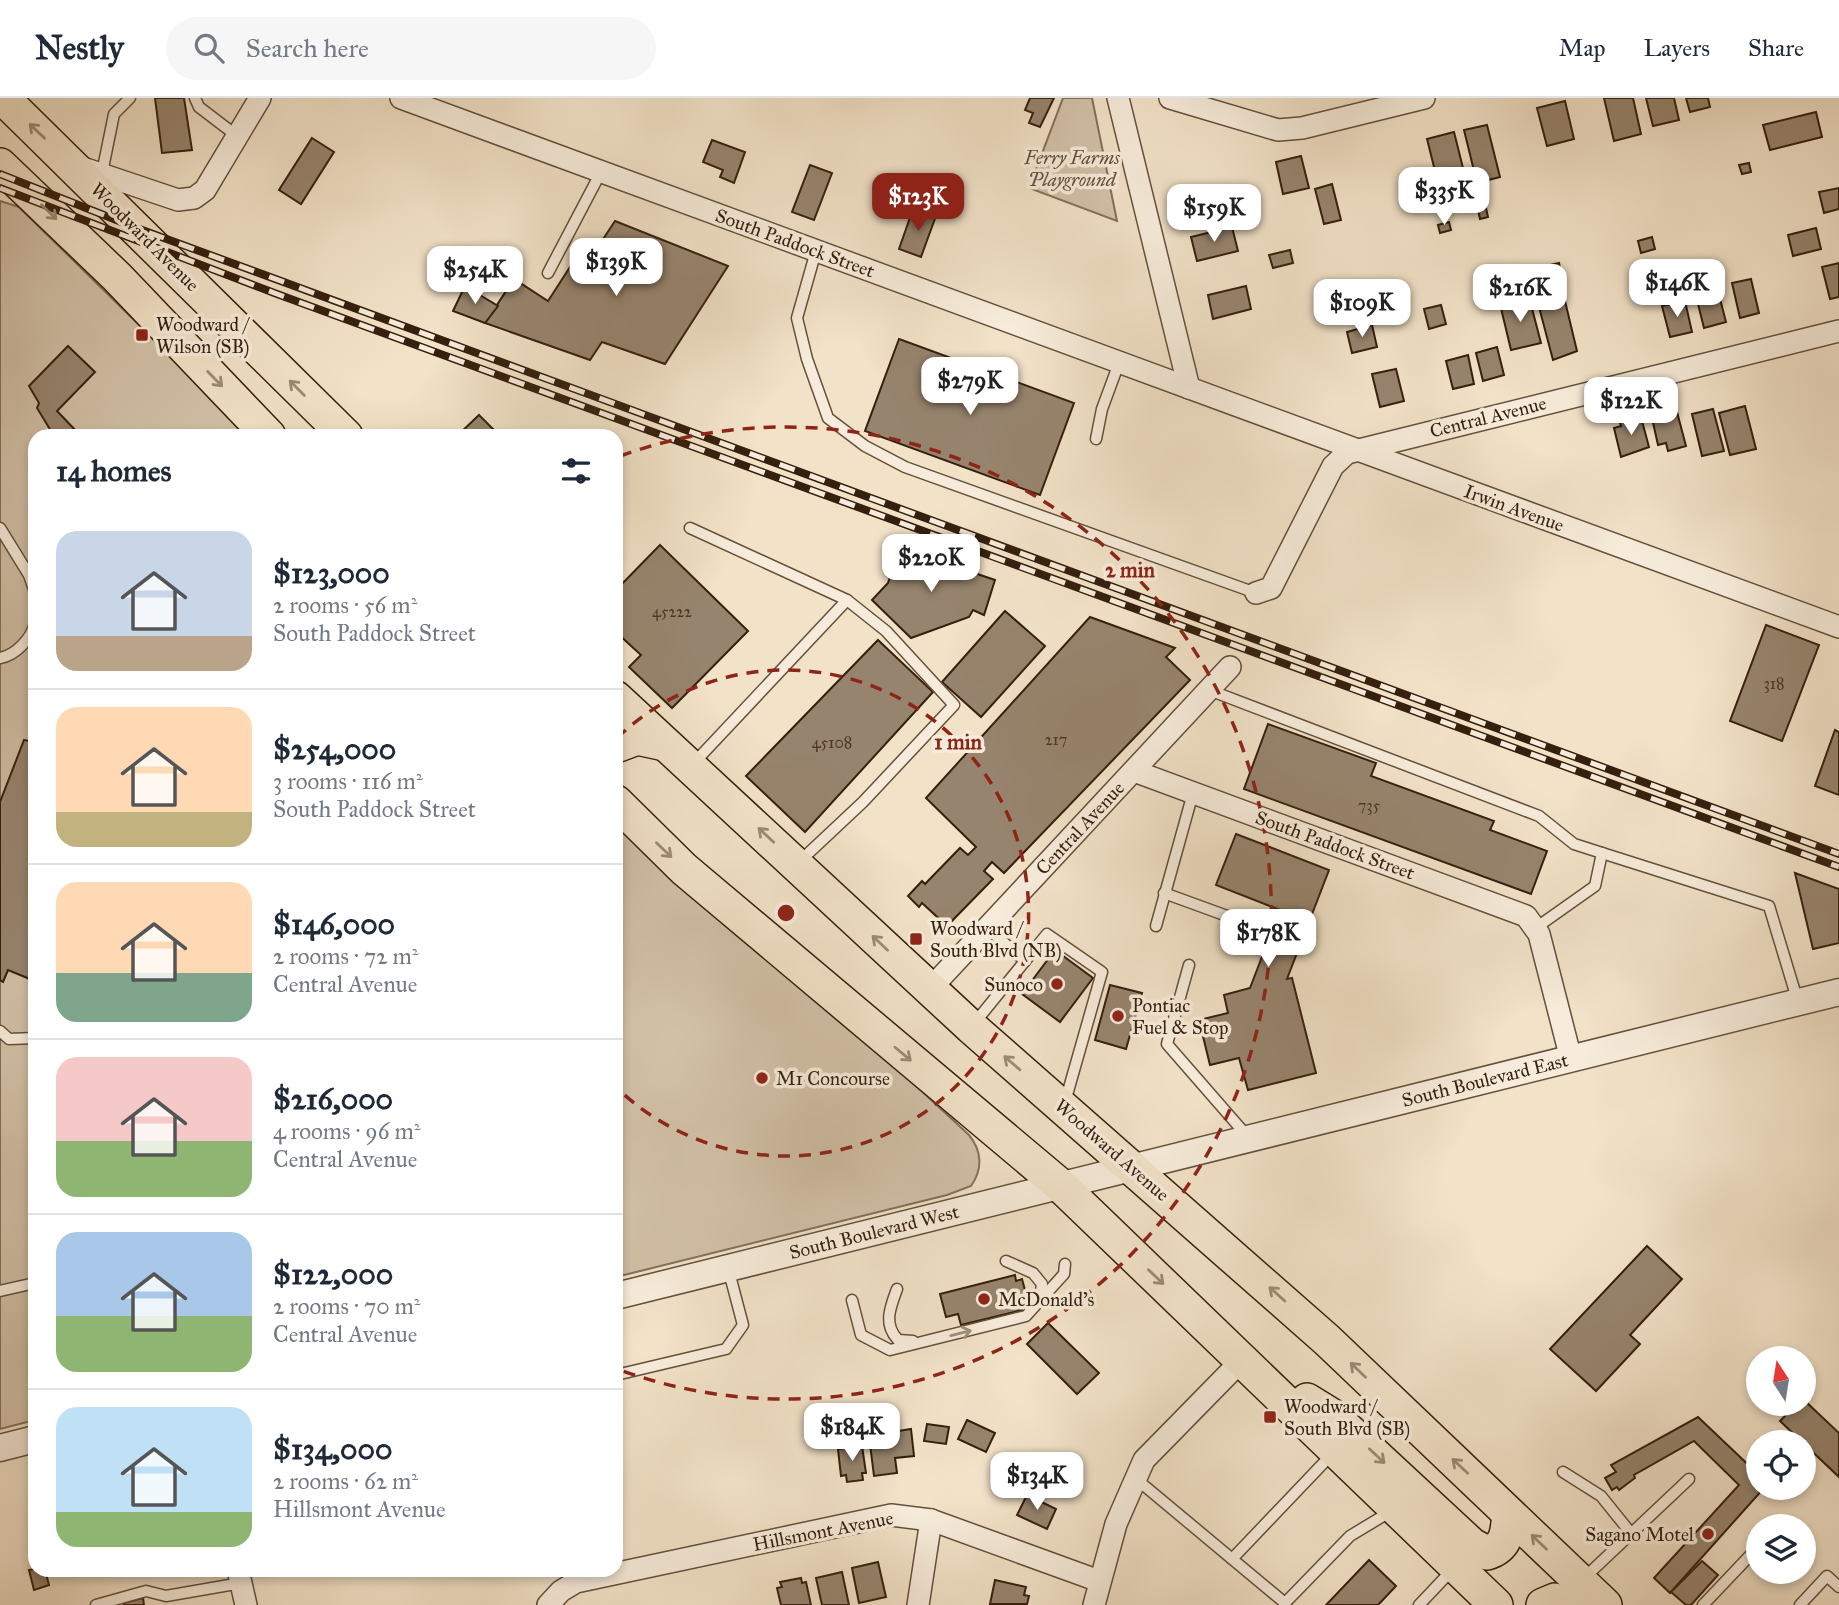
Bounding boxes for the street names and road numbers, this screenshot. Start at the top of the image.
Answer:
street label: Woodward Avenue [86,178,204,296]
street label: South Paddock Street [712,204,878,283]
street label: Central Avenue [1427,391,1549,443]
street label: Irwin Avenue [1461,479,1567,537]
street label: Central Avenue [1031,777,1129,879]
street label: South Paddock Street [1252,806,1418,885]
street label: South Boulevard East [1399,1048,1571,1112]
street label: Woodward Avenue [1050,1094,1174,1206]
street label: South Boulevard West [787,1200,961,1264]
street label: Hillsmont Avenue [751,1506,895,1556]

